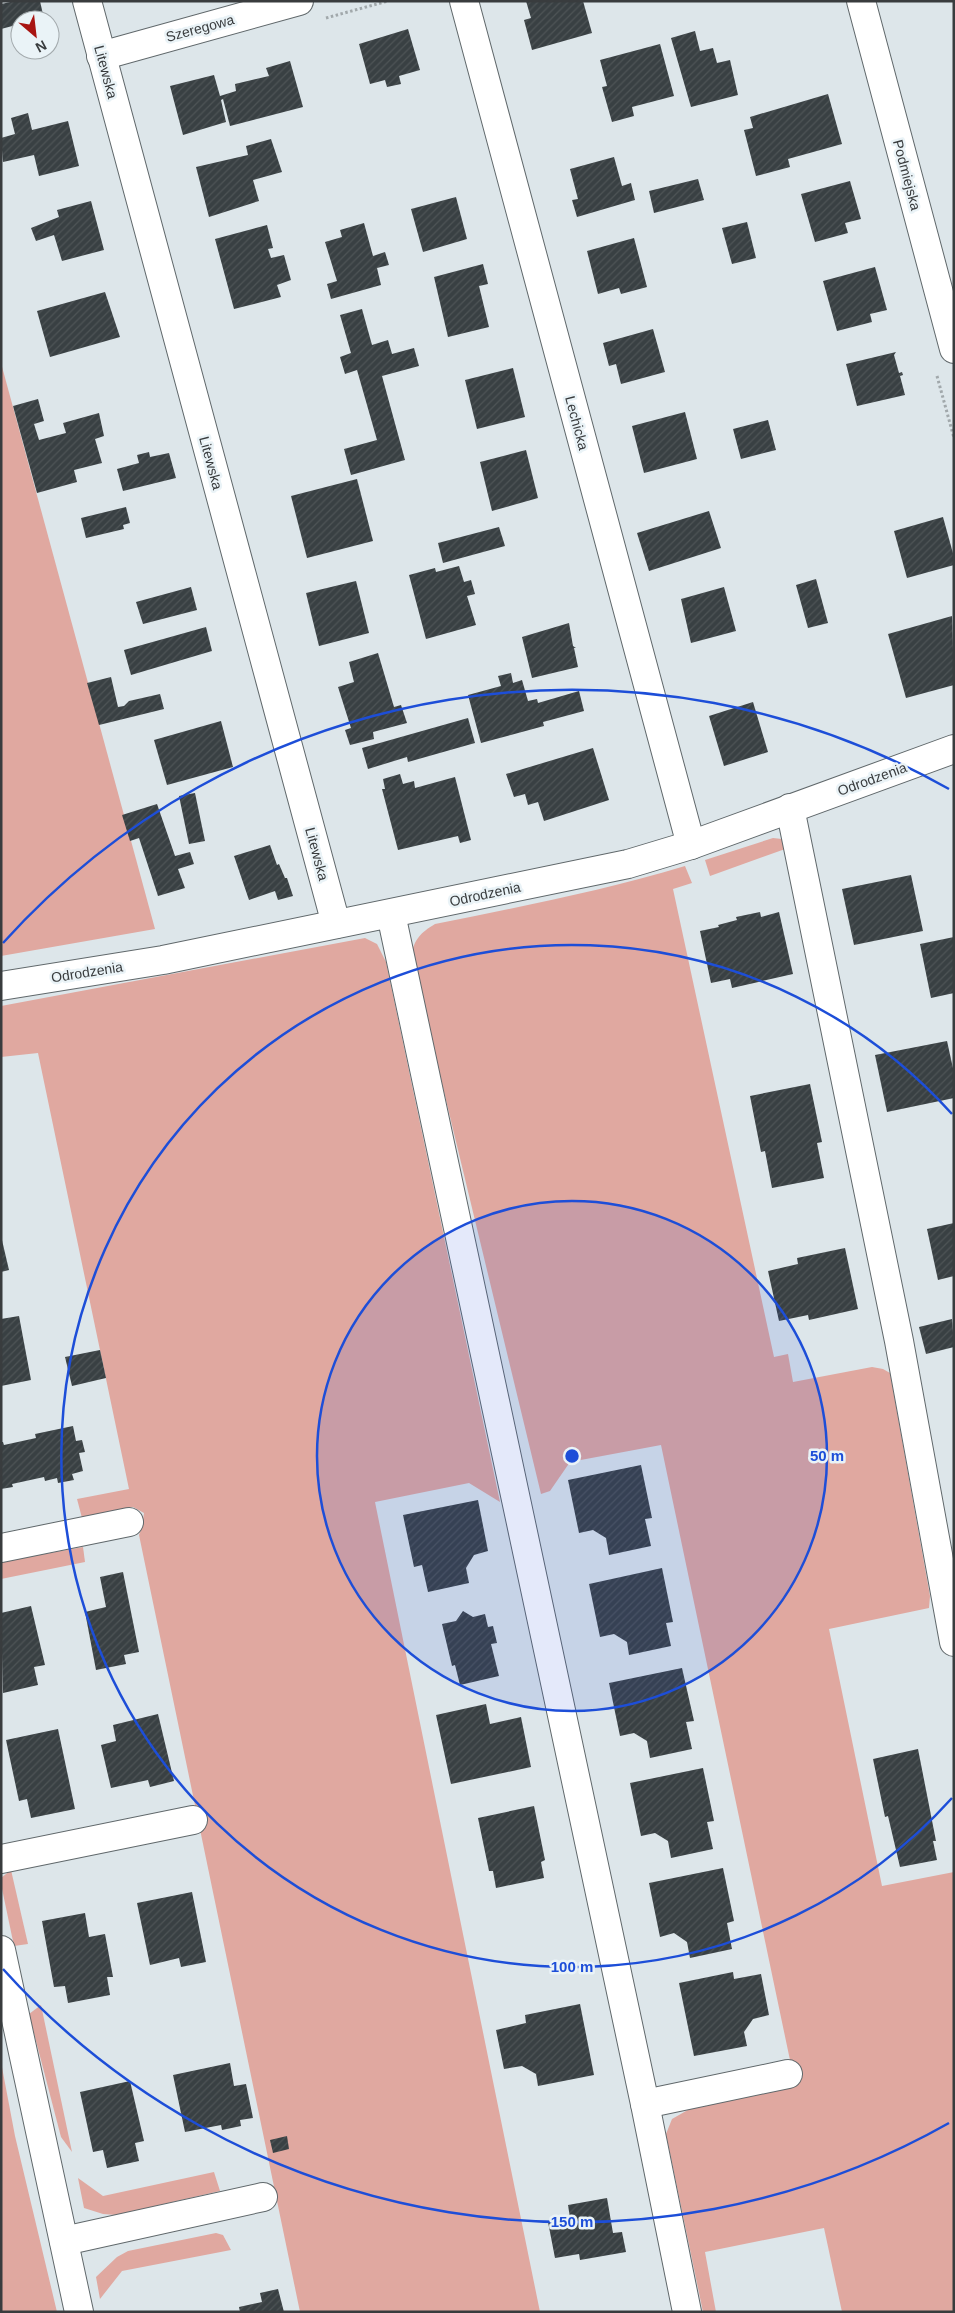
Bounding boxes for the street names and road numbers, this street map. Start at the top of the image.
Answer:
street label: Szeregowa [164,11,236,45]
street label: Litewska [91,44,121,101]
street label: Podmiejska [890,138,924,212]
street label: Lechicka [562,394,592,452]
street label: Litewska [196,435,226,492]
street label: Odrodzenia [835,759,909,799]
street label: Litewska [302,826,332,883]
street label: Odrodzenia [448,879,522,909]
street label: Odrodzenia [50,958,124,986]

